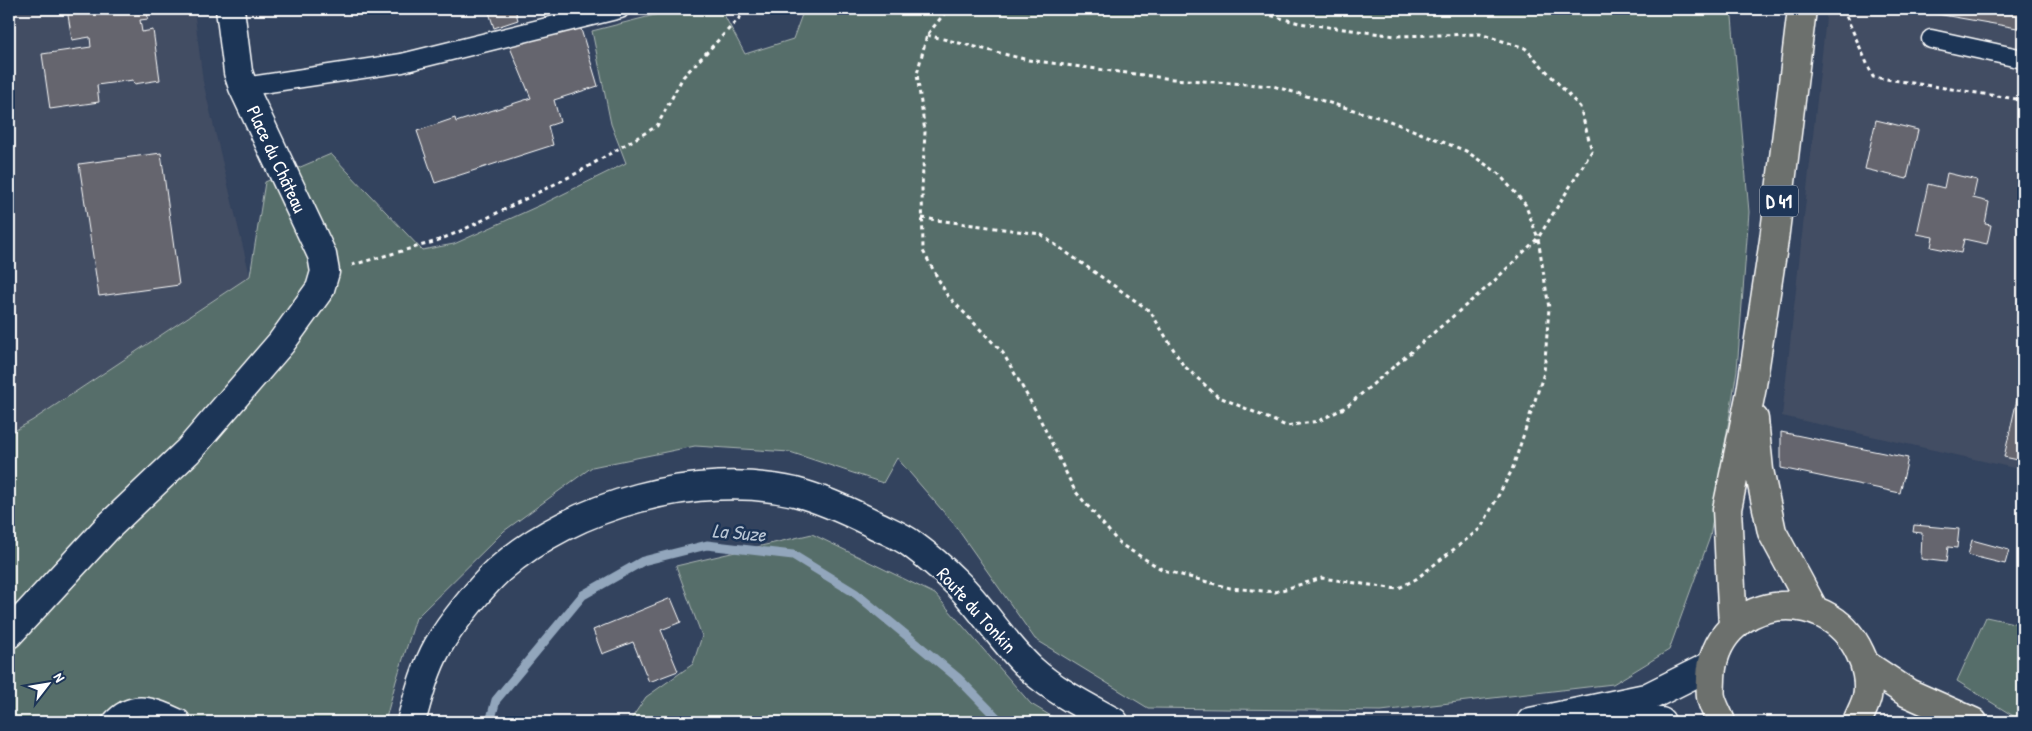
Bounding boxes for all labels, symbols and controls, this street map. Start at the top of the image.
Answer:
street label: Place du Château [241,101,313,217]
road number: D 41 [1760,186,1798,217]
water label: La Suze [711,516,768,548]
street label: Route du Tonkin [931,561,1023,659]
north arrow [22,658,72,708]
text: N [50,669,70,686]

